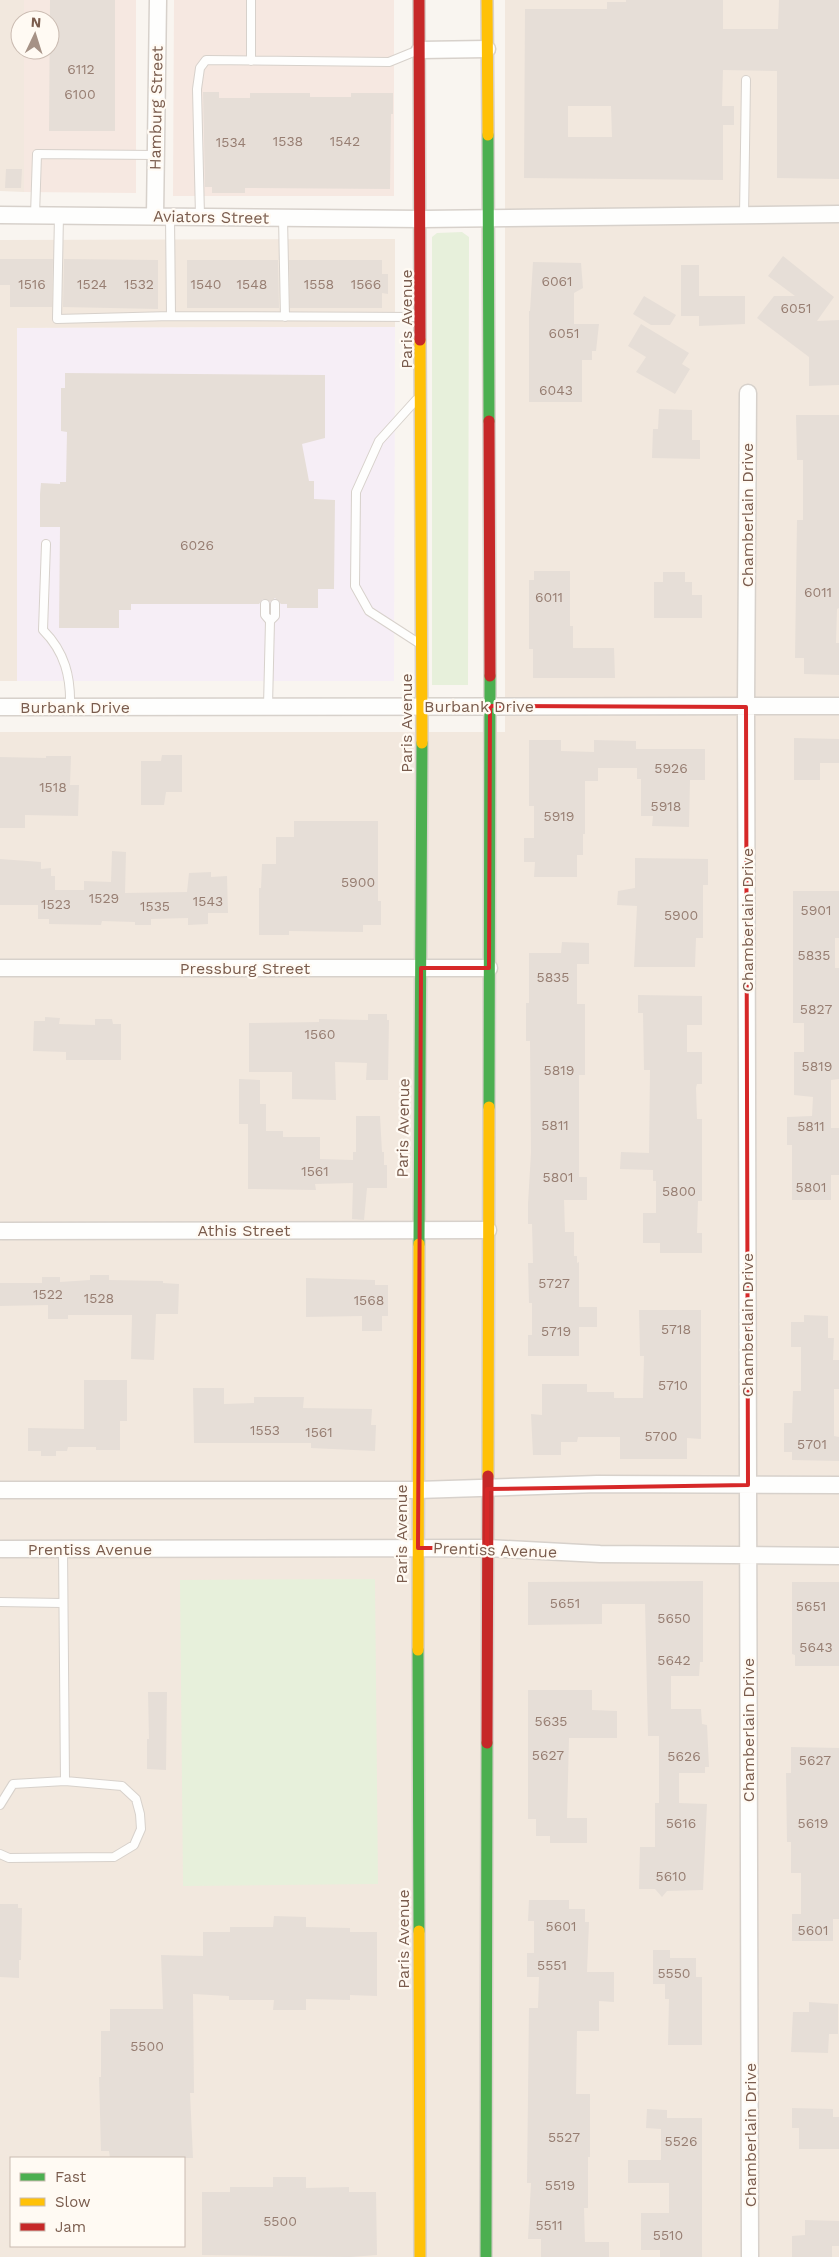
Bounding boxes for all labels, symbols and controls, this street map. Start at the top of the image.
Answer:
north arrow [10,10,60,60]
text: N [30,14,42,30]
street label: Hamburg Street [145,45,167,170]
house number: 6112 [67,61,95,77]
house number: 6100 [64,86,96,102]
house number: 1538 [273,133,303,149]
house number: 1542 [330,133,360,149]
house number: 1534 [216,134,246,150]
street label: Aviators Street [153,206,269,228]
street label: Paris Avenue [397,269,416,369]
house number: 6061 [541,273,573,289]
house number: 1516 [18,276,46,292]
house number: 1524 [77,276,107,292]
house number: 1532 [124,276,154,292]
house number: 1540 [191,276,221,292]
house number: 1548 [237,276,267,292]
house number: 1558 [304,276,334,292]
house number: 1566 [351,276,381,292]
house number: 6051 [781,300,811,316]
house number: 6051 [549,325,579,341]
house number: 6043 [539,382,573,398]
street label: Chamberlain Drive [738,443,757,587]
house number: 6026 [180,537,214,553]
house number: 6011 [804,584,832,600]
house number: 6011 [535,589,563,605]
street label: Paris Avenue [397,673,416,773]
street label: Burbank Drive [424,697,534,716]
street label: Burbank Drive [20,698,130,717]
house number: 5926 [654,760,688,776]
house number: 1518 [39,779,67,795]
house number: 5918 [651,798,681,814]
house number: 5919 [544,808,574,824]
street label: Chamberlain Drive [738,848,757,992]
house number: 5900 [341,874,375,890]
house number: 1529 [89,890,119,906]
house number: 1543 [193,893,223,909]
house number: 1523 [41,896,71,912]
house number: 1535 [140,898,170,914]
house number: 5901 [801,902,831,918]
house number: 5900 [664,907,698,923]
house number: 5835 [798,947,830,963]
street label: Pressburg Street [180,959,310,978]
house number: 5835 [537,969,569,985]
house number: 5827 [800,1001,832,1017]
house number: 1560 [305,1026,335,1042]
house number: 5819 [802,1058,832,1074]
house number: 5819 [544,1062,574,1078]
street label: Paris Avenue [393,1078,413,1178]
house number: 5811 [541,1117,569,1133]
house number: 5811 [797,1118,825,1134]
house number: 1561 [301,1163,329,1179]
house number: 5801 [543,1169,573,1185]
house number: 5801 [796,1179,826,1195]
house number: 5800 [662,1183,696,1199]
street label: Athis Street [198,1221,291,1240]
street label: Chamberlain Drive [738,1253,757,1397]
house number: 5727 [538,1275,570,1291]
house number: 1522 [33,1286,63,1302]
house number: 1528 [84,1290,114,1306]
house number: 1568 [354,1292,384,1308]
house number: 5718 [661,1321,691,1337]
house number: 5719 [541,1323,571,1339]
house number: 5710 [658,1377,688,1393]
house number: 1553 [250,1422,280,1438]
house number: 1561 [305,1424,333,1440]
house number: 5700 [644,1428,678,1444]
house number: 5701 [797,1436,827,1452]
street label: Paris Avenue [392,1484,411,1584]
street label: Prentiss Avenue [433,1538,557,1562]
street label: Prentiss Avenue [28,1540,152,1559]
house number: 5651 [550,1595,580,1611]
house number: 5651 [796,1598,826,1614]
house number: 5650 [657,1610,691,1626]
house number: 5643 [799,1639,833,1655]
house number: 5642 [657,1652,691,1668]
street label: Chamberlain Drive [739,1658,758,1802]
house number: 5635 [535,1713,567,1729]
house number: 5627 [532,1747,564,1763]
house number: 5626 [667,1748,701,1764]
house number: 5627 [799,1752,831,1768]
house number: 5616 [666,1815,696,1831]
house number: 5619 [798,1815,828,1831]
house number: 5610 [656,1868,686,1884]
street label: Paris Avenue [394,1889,413,1989]
house number: 5601 [546,1918,576,1934]
house number: 5601 [798,1922,828,1938]
house number: 5551 [537,1957,567,1973]
house number: 5550 [657,1965,691,1981]
house number: 5500 [130,2038,164,2054]
street label: Chamberlain Drive [741,2063,760,2207]
house number: 5527 [548,2129,580,2145]
house number: 5526 [665,2133,697,2149]
legend [10,2157,185,2247]
text: Fast [55,2168,87,2186]
house number: 5519 [545,2177,575,2193]
text: Slow [55,2193,91,2211]
house number: 5500 [263,2213,297,2229]
house number: 5511 [535,2217,563,2233]
text: Jam [55,2218,86,2236]
house number: 5510 [653,2227,683,2243]

